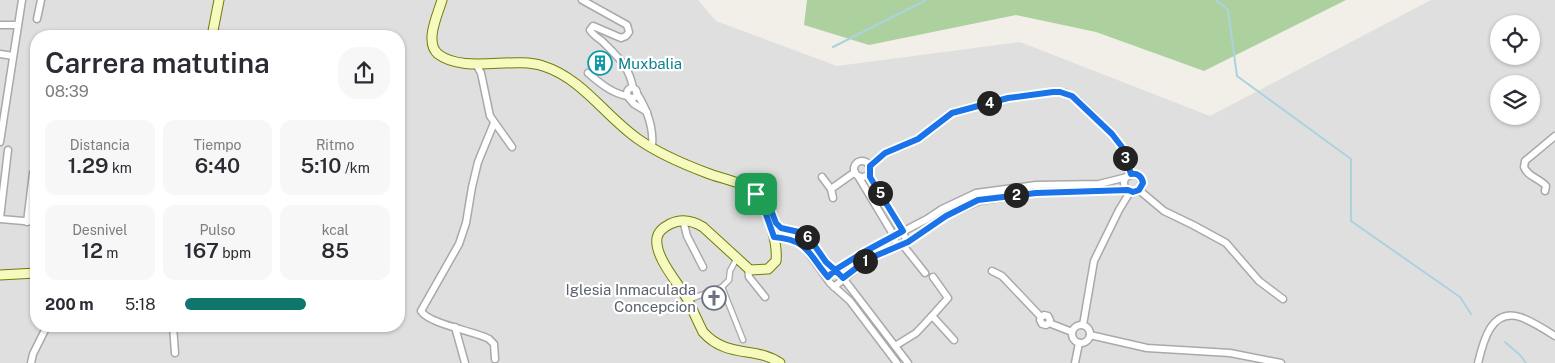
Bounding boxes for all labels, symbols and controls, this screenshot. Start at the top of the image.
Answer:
map controls [1490,15,1540,125]
button: locate [1490,15,1540,65]
text: Carrera matutina [45,46,270,79]
button: share [338,47,390,99]
building icon: Muxbalia [587,50,613,76]
place label: Muxbalia [618,55,682,72]
button: layers [1490,75,1540,125]
text: 08:39 [45,82,89,101]
pin: 4 [976,90,1002,116]
text: 4 [985,95,994,111]
text: Distancia [70,137,130,153]
text: Tiempo [193,137,242,153]
text: Ritmo [316,137,354,153]
pin: 3 [1112,146,1138,170]
text: 3 [1121,150,1130,166]
text: 1.29 [68,153,109,178]
text: 6:40 [195,153,240,178]
text: 5:10 [300,153,342,178]
text: km [109,160,132,176]
text: /km [342,160,370,176]
pin [735,173,777,215]
icon: arrive [742,180,770,208]
pin: 5 [868,180,892,206]
pin: 2 [1004,182,1028,208]
text: 5 [876,185,885,201]
text: 2 [1012,187,1021,203]
text: Desnivel [72,222,127,238]
text: Pulso [199,222,236,238]
text: kcal [322,222,349,238]
pin: 6 [794,224,820,250]
text: 6 [803,229,812,245]
text: 12 [81,238,103,263]
text: 167 [184,238,219,263]
text: 85 [321,238,349,263]
text: m [103,245,118,261]
text: bpm [219,245,251,261]
pin: 1 [852,248,878,274]
text: 1 [863,253,869,269]
place label: Iglesia Inmaculada Concepcion [566,281,696,315]
church icon: Iglesia Inmaculada Concepcion [701,285,727,311]
text: 200 m [45,295,94,314]
text: 5:18 [125,295,156,314]

